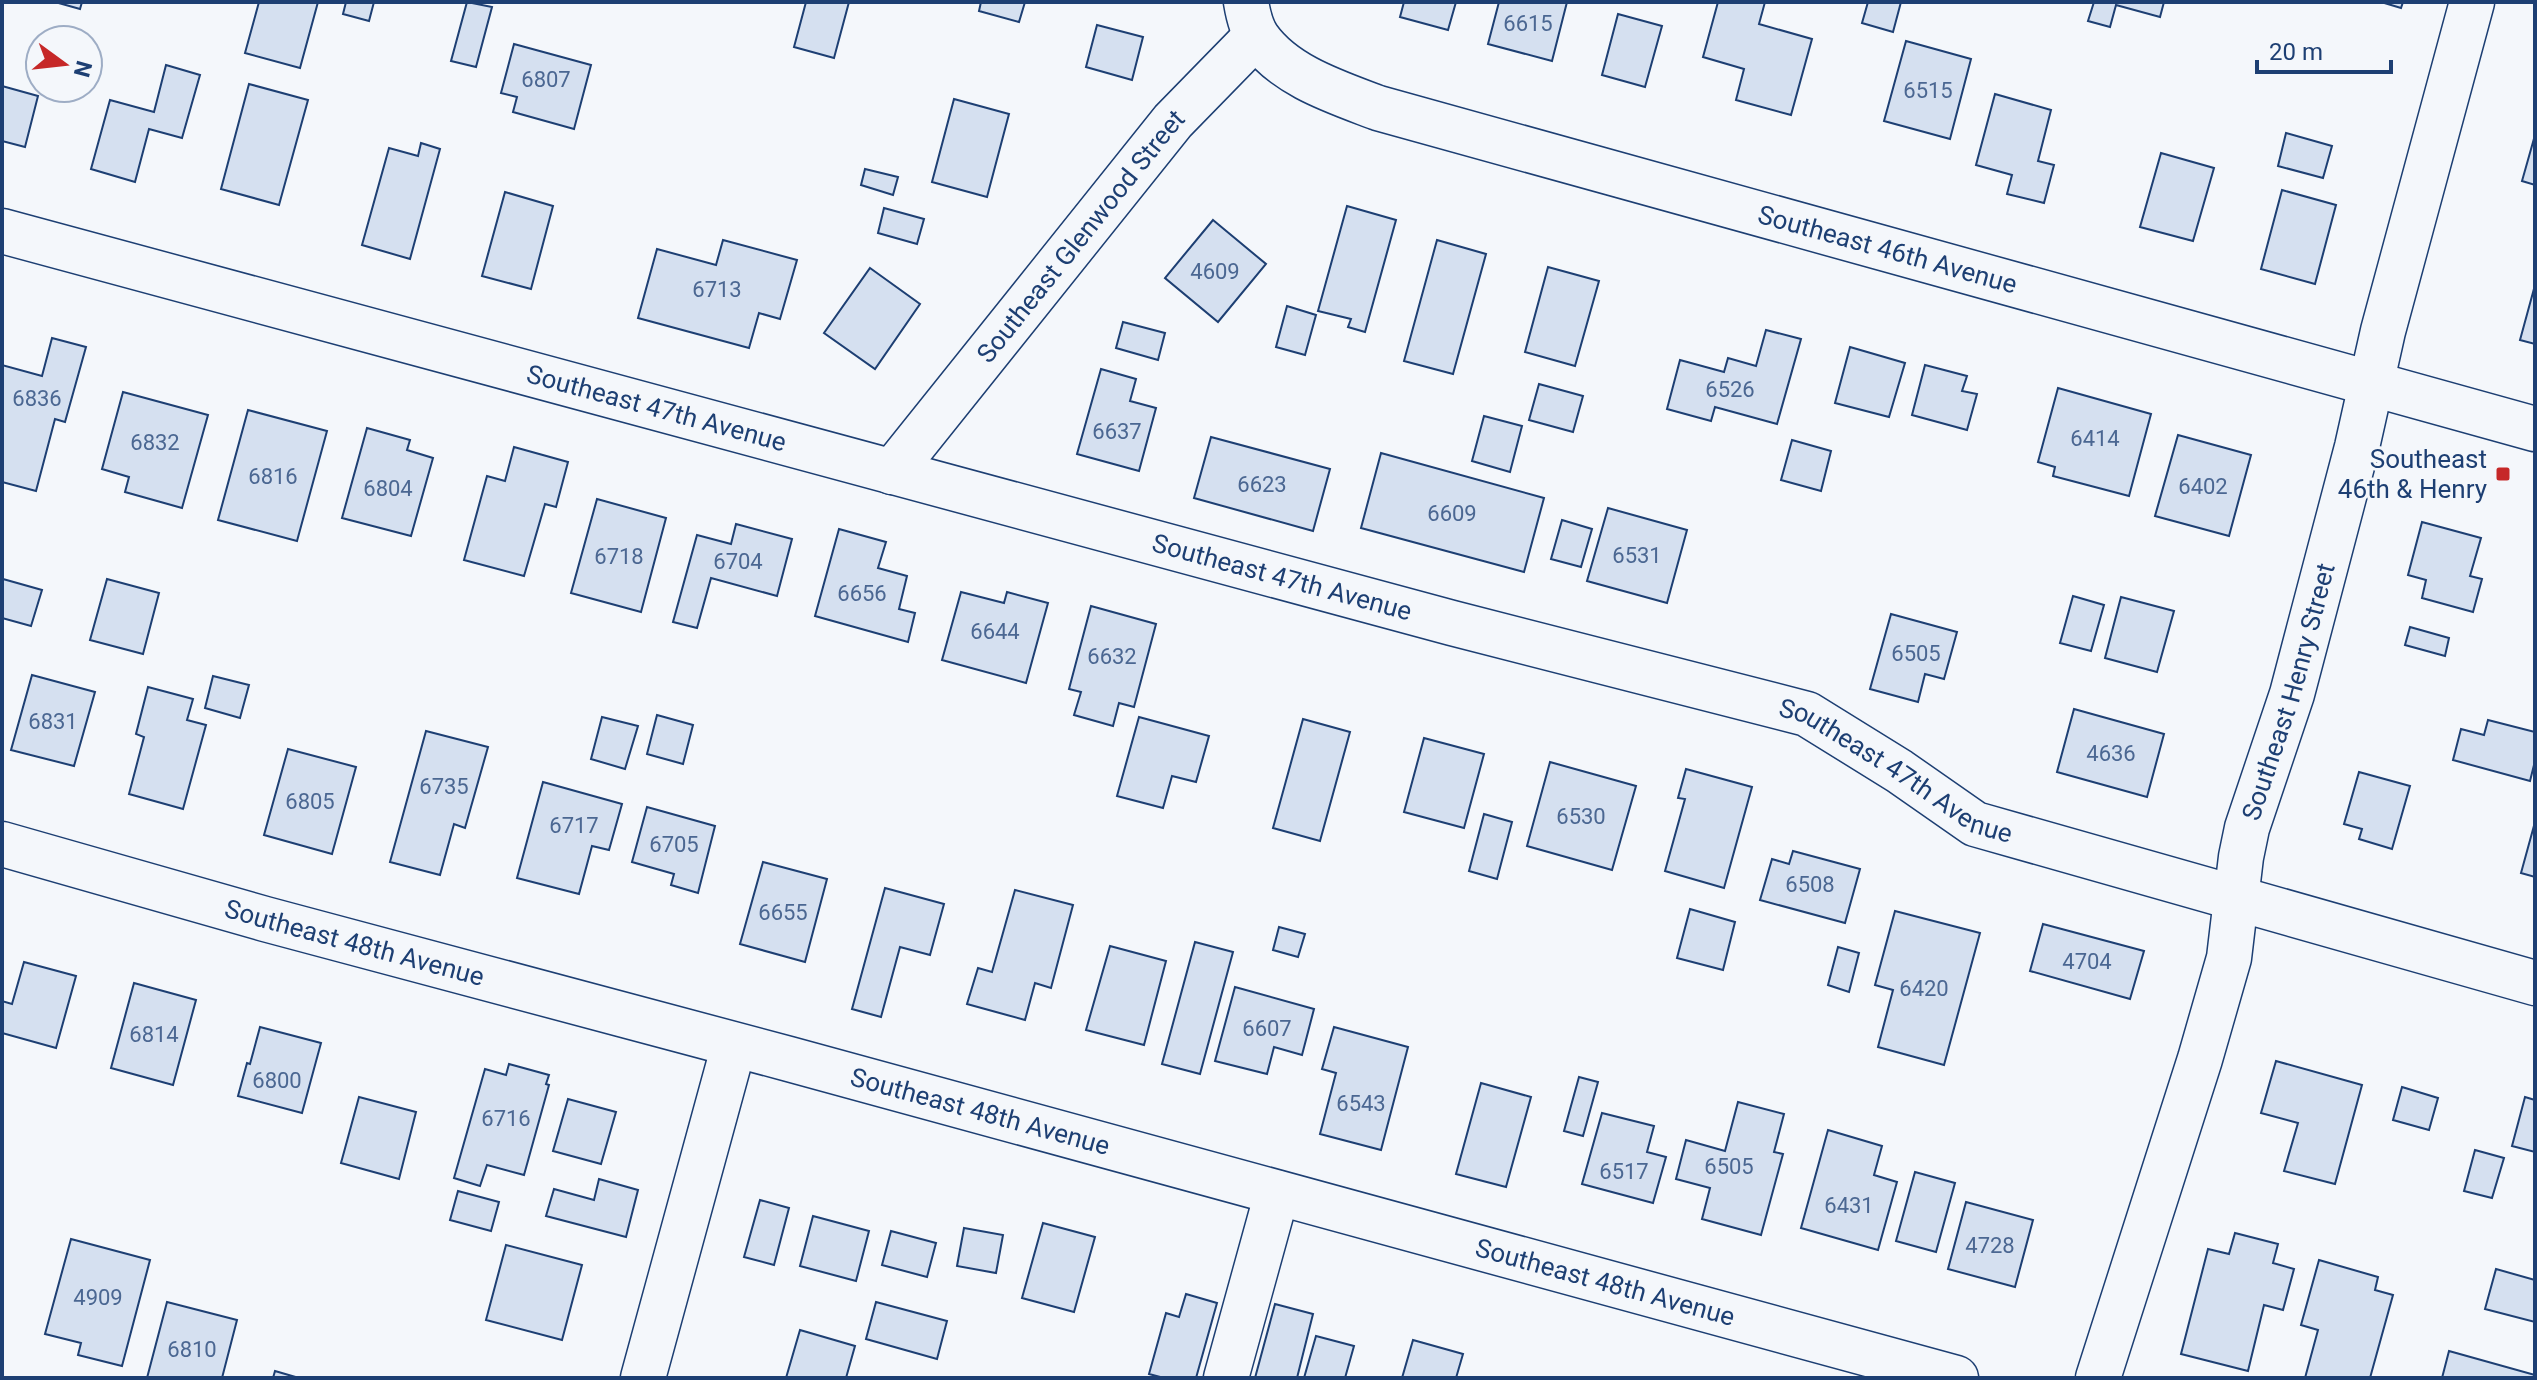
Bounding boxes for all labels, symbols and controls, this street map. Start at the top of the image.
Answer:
house number: 6615 [1503,11,1553,36]
north arrow [24,24,104,104]
scale bar [2257,24,2391,74]
text: 20 m [2269,38,2323,66]
text: N [69,58,97,80]
house number: 6807 [521,67,571,92]
house number: 6515 [1903,78,1953,103]
street label: Southeast Glenwood Street [971,103,1191,369]
street label: Southeast 46th Avenue [1755,199,2020,300]
house number: 4609 [1190,259,1240,284]
house number: 6713 [692,277,742,302]
street label: Southeast 47th Avenue [524,359,789,457]
house number: 6526 [1705,377,1755,402]
house number: 6836 [12,386,62,411]
house number: 6637 [1092,419,1142,444]
house number: 6414 [2070,426,2120,451]
house number: 6832 [130,430,180,455]
place label: Southeast 46th & Henry [2338,444,2487,504]
house number: 6816 [248,464,298,489]
marker: Southeast 46th & Henry [2494,465,2512,483]
house number: 6623 [1237,472,1287,497]
house number: 6402 [2178,474,2228,499]
house number: 6804 [363,476,413,501]
house number: 6609 [1427,501,1477,526]
street label: Southeast 47th Avenue [1149,528,1415,626]
house number: 6531 [1612,543,1662,568]
house number: 6718 [594,544,644,569]
house number: 6704 [713,549,763,574]
street label: Southeast Henry Street [2236,560,2341,824]
house number: 6656 [837,581,887,606]
house number: 6644 [970,619,1020,644]
house number: 6505 [1891,641,1941,666]
house number: 6632 [1087,644,1137,669]
street label: Southeast 47th Avenue [1776,692,2016,849]
house number: 6831 [28,709,78,734]
house number: 4636 [2086,741,2136,766]
house number: 6735 [419,774,469,799]
house number: 6805 [285,789,335,814]
house number: 6530 [1556,804,1606,829]
house number: 6717 [549,813,599,838]
house number: 6705 [649,832,699,857]
house number: 6508 [1785,872,1835,897]
street label: Southeast 48th Avenue [221,893,487,992]
house number: 6655 [758,900,808,925]
house number: 4704 [2062,949,2112,974]
house number: 6420 [1899,976,1949,1001]
house number: 6607 [1242,1016,1292,1041]
house number: 6814 [129,1022,179,1047]
street label: Southeast 48th Avenue [847,1062,1113,1161]
house number: 6800 [252,1068,302,1093]
house number: 6543 [1336,1091,1386,1116]
house number: 6716 [481,1106,531,1131]
house number: 6505 [1704,1154,1754,1179]
house number: 6517 [1599,1159,1649,1184]
house number: 6431 [1824,1193,1874,1218]
street label: Southeast 48th Avenue [1472,1232,1738,1332]
house number: 4728 [1965,1233,2015,1258]
house number: 4909 [73,1285,123,1310]
house number: 6810 [167,1337,217,1362]

